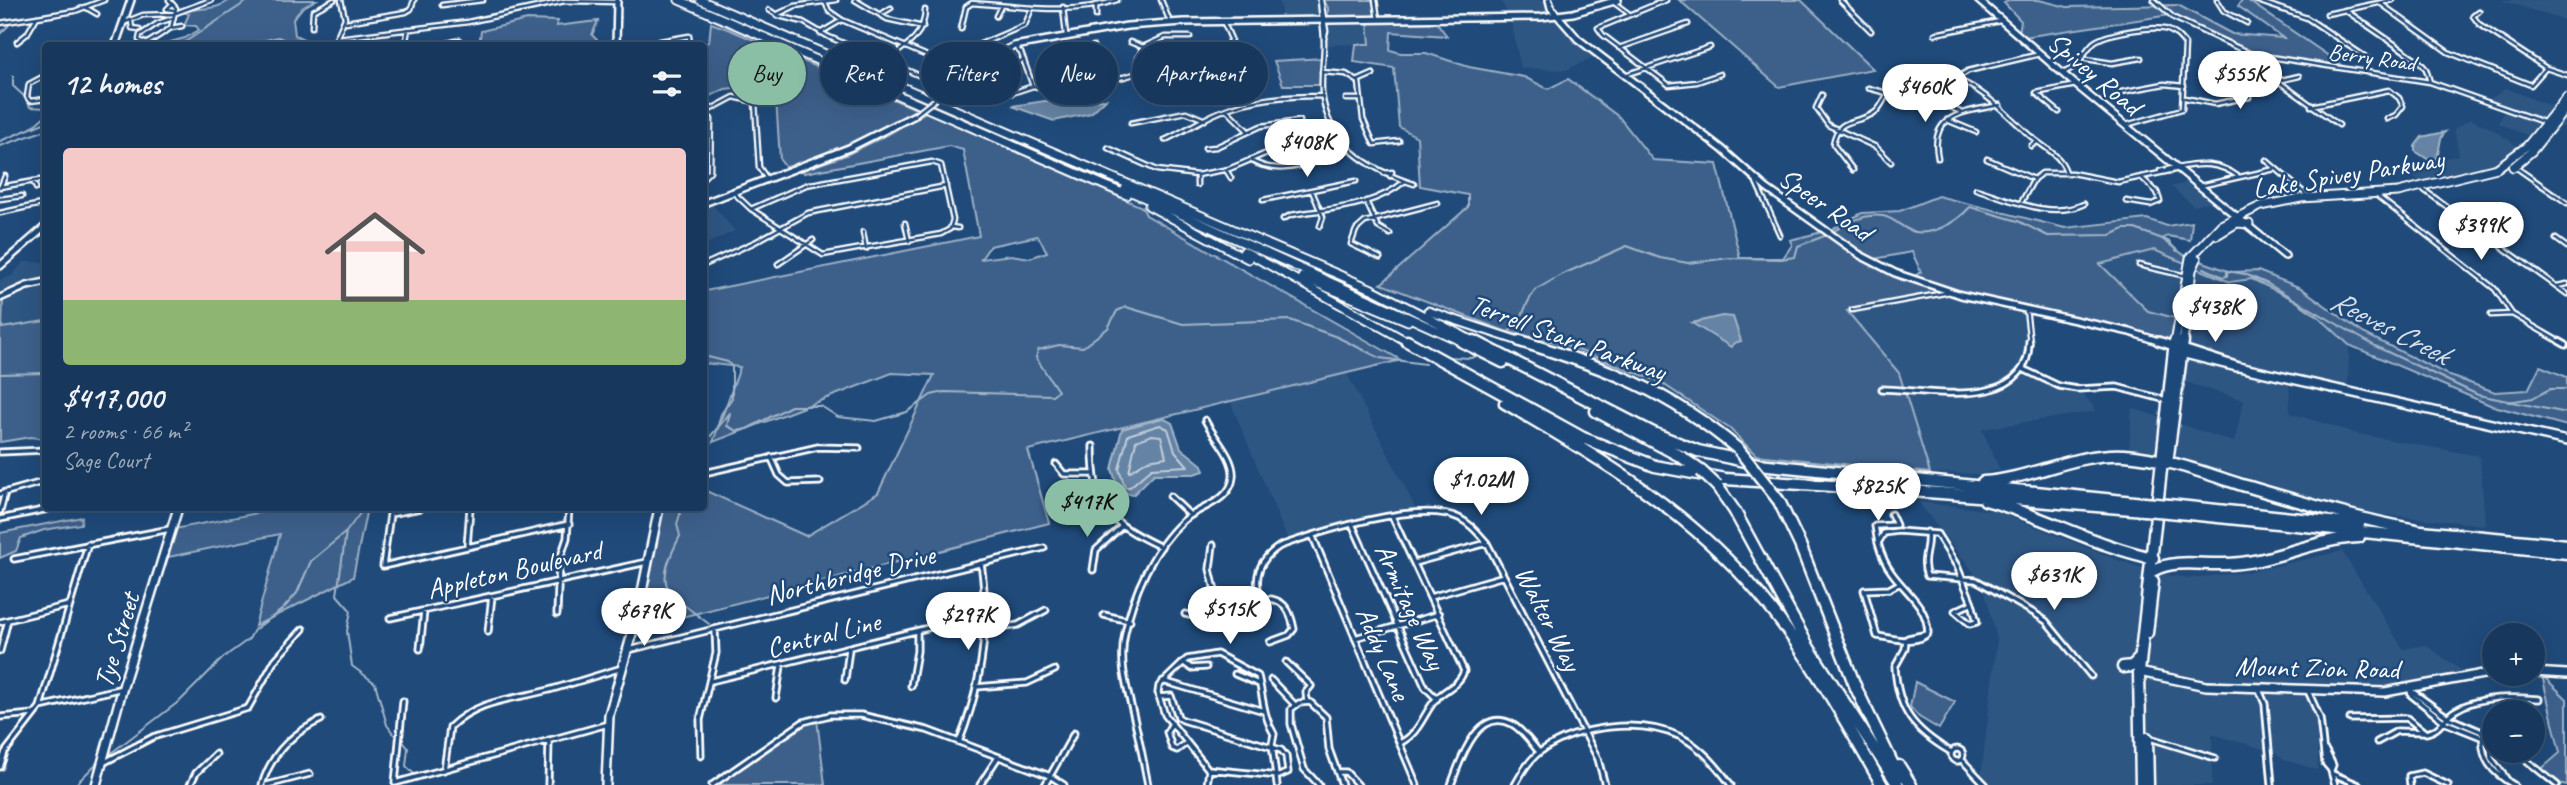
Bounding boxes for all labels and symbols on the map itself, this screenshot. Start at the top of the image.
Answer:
street label: Spivey Road [2041,24,2152,125]
street label: Berry Road [2327,37,2421,78]
pin: $555K [2191,52,2289,111]
pin: $460K [1876,64,1974,124]
pin: $408K [1258,120,1356,179]
street label: Lake Spivey Parkway [2250,141,2449,206]
street label: Speer Road [1772,160,1883,252]
pin: $399K [2432,202,2530,262]
water label: Reeves Creek [2324,281,2460,375]
pin: $438K [2166,284,2264,344]
street label: Terrell Starr Parkway [1465,286,1673,390]
pin: $1.02M [1424,458,1538,517]
pin: $825K [1829,463,1927,523]
pin: $417K [1038,480,1136,539]
street label: Appleton Boulevard [423,532,609,607]
street label: Northbridge Drive [762,536,940,612]
street label: Armitage Way [1367,538,1455,677]
pin: $631K [2005,552,2103,612]
street label: Walter Way [1507,560,1591,679]
street label: Tye Street [85,586,148,692]
pin: $515K [1181,586,1279,646]
pin: $679K [595,588,693,648]
pin: $297K [919,592,1017,652]
street label: Addy Lane [1348,601,1420,707]
street label: Central Line [763,603,885,665]
street label: Mount Zion Road [2235,649,2403,686]

